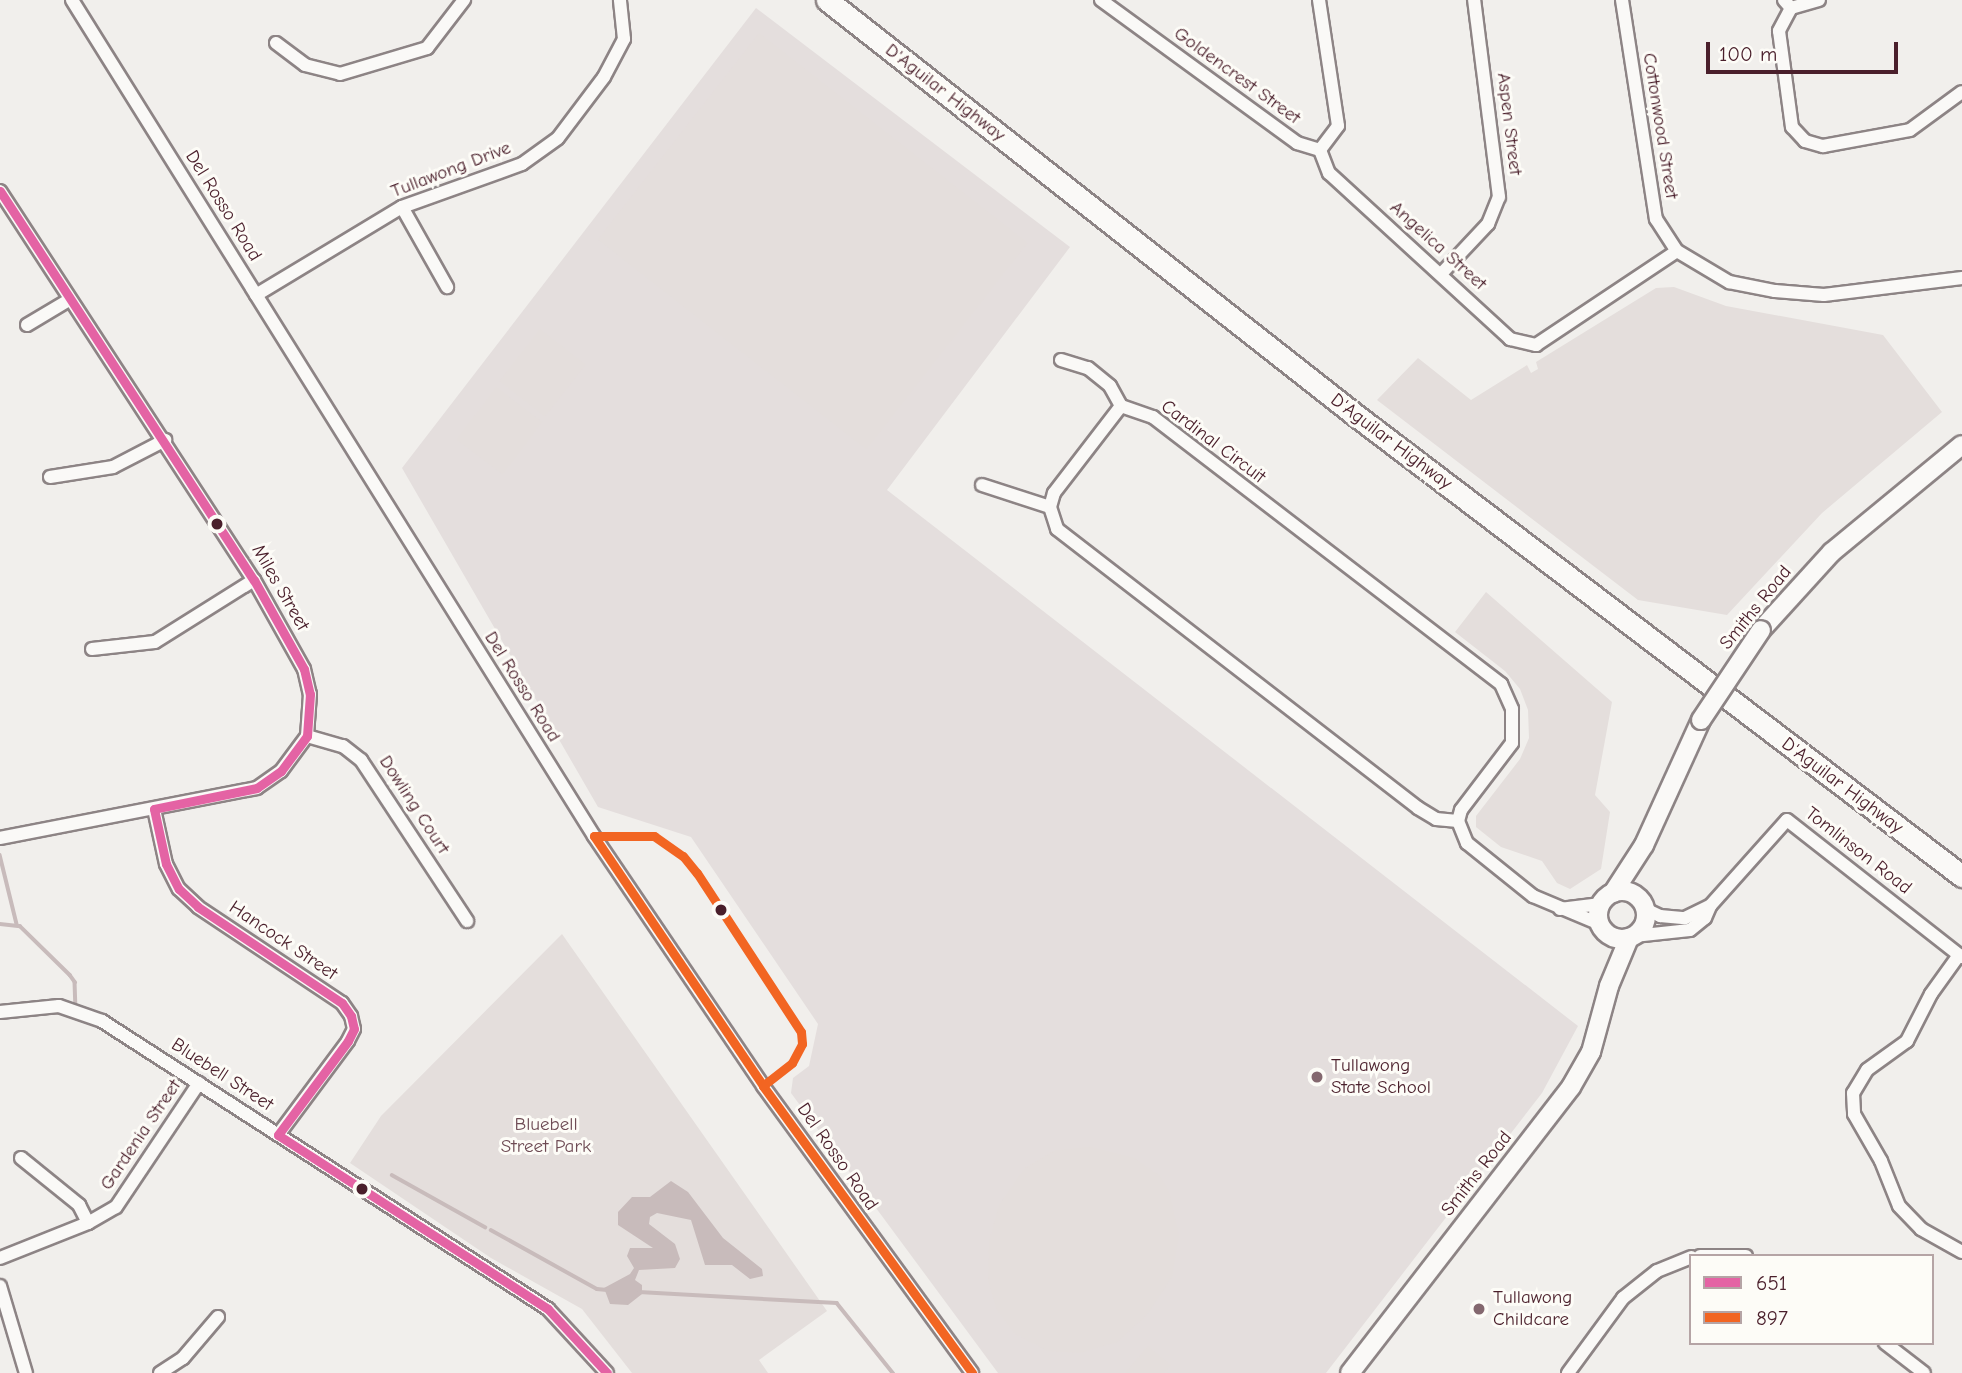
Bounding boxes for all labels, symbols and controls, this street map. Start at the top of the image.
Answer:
street label: Goldencrest Street [1169,22,1305,130]
scale bar [1710,28,1902,72]
street label: D'Aguilar Highway [880,39,1010,147]
text: 100 m [1719,42,1777,66]
street label: Cottonwood Street [1637,51,1683,201]
street label: Aspen Street [1491,72,1527,176]
street label: Tullawong Drive [388,137,514,203]
street label: Del Rosso Road [180,146,266,266]
street label: Angelica Street [1385,197,1491,295]
street label: D'Aguilar Highway [1326,389,1456,495]
street label: Cardinal Circuit [1156,395,1270,489]
unlabelled marker [210,517,224,531]
street label: Miles Street [246,541,314,635]
street label: Smiths Road [1715,561,1797,655]
street label: Del Rosso Road [479,627,565,747]
street label: D'Aguilar Highway [1777,733,1907,839]
street label: Dowling Court [374,751,454,859]
street label: Tomlinson Road [1800,802,1916,900]
street label: Hancock Street [225,896,341,986]
unlabelled marker [714,903,728,917]
street label: Bluebell Street [167,1034,277,1116]
place label: Tullawong State School [1331,1055,1431,1099]
marker: Tullawong State School [1309,1069,1325,1085]
street label: Gardenia Street [96,1075,186,1195]
street label: Del Rosso Road [791,1099,883,1215]
park label: Bluebell Street Park [501,1114,591,1158]
street label: Smiths Road [1437,1127,1517,1221]
unlabelled marker [355,1182,369,1196]
legend [1689,1254,1934,1345]
text: 651 [1756,1271,1787,1295]
place label: Tullawong Childcare [1493,1287,1572,1331]
marker: Tullawong Childcare [1471,1301,1487,1317]
text: 897 [1756,1306,1788,1330]

